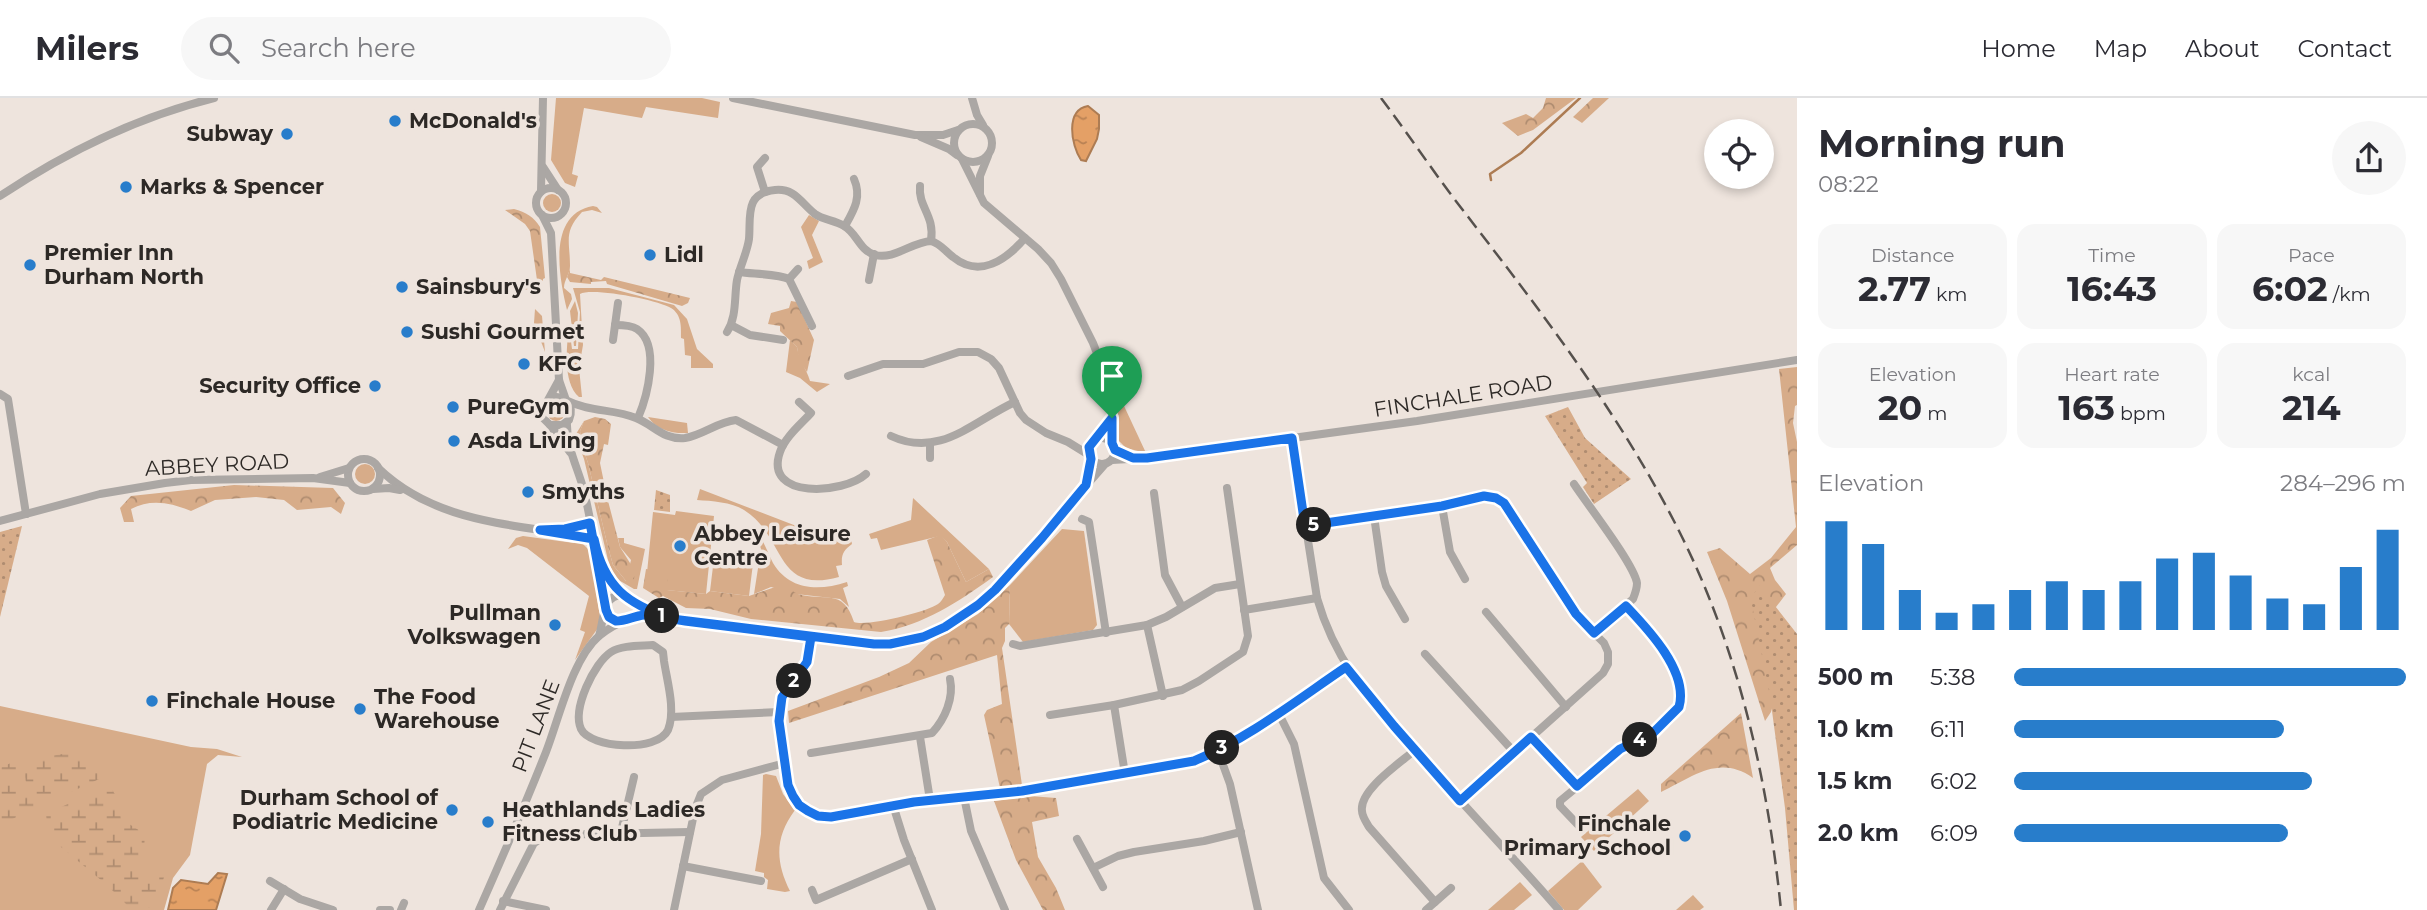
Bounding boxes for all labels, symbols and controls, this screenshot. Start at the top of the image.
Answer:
search box [181,17,671,80]
text: Milers [35,28,139,68]
icon: search [205,29,243,67]
text: Search here [261,32,416,64]
text: Home [1981,34,2056,63]
text: Map [2094,34,2147,63]
text: About [2185,34,2259,63]
text: Contact [2297,34,2392,63]
place label: McDonald's [409,108,537,133]
marker: McDonald's [387,113,403,129]
map controls [1704,119,1774,189]
button: locate [1704,119,1774,189]
text: Morning run [1818,120,2066,167]
place label: Subway [186,121,273,146]
button: share [2332,121,2406,195]
marker: Subway [279,126,295,142]
text: 08:22 [1818,170,1879,198]
place label: Marks & Spencer [140,174,324,199]
marker: Marks & Spencer [118,179,134,195]
place label: Premier Inn Durham North [44,240,204,289]
place label: Lidl [664,242,704,267]
text: Distance [1871,244,1954,267]
text: Time [2088,244,2136,267]
text: Pace [2288,244,2335,267]
marker: Lidl [642,247,658,263]
marker: Premier Inn Durham North [22,257,38,273]
text: 2.77 [1858,267,1931,310]
text: 16:43 [2067,267,2157,310]
text: 6:02 [2252,267,2328,310]
place label: Sainsbury's [416,274,541,299]
marker: Sainsbury's [394,279,410,295]
text: km [1931,283,1967,306]
text: /km [2328,283,2371,306]
place label: Sushi Gourmet [421,319,585,344]
marker: Sushi Gourmet [399,324,415,340]
pin [1082,346,1142,418]
place label: KFC [538,351,582,376]
marker: KFC [516,356,532,372]
icon: arrive [1093,357,1131,395]
text: Elevation [1869,363,1957,386]
text: Heart rate [2064,363,2160,386]
text: kcal [2292,363,2330,386]
street label: FINCHALE ROAD [1372,369,1554,422]
place label: Security Office [199,373,361,398]
marker: Security Office [367,378,383,394]
text: 20 [1878,386,1922,429]
text: 163 [2058,386,2115,429]
text: 214 [2282,386,2341,429]
place label: PureGym [467,394,570,419]
marker: PureGym [445,399,461,415]
text: m [1922,402,1947,425]
text: bpm [2115,402,2166,425]
place label: Asda Living [467,428,596,453]
marker: Asda Living [446,433,462,449]
street label: ABBEY ROAD [144,448,290,481]
text: Elevation [1818,469,1924,497]
text: 284–296 m [2280,469,2406,497]
place label: Smyths [542,479,625,504]
marker: Smyths [520,484,536,500]
pin: 5 [1296,508,1332,542]
text: 5 [1308,513,1319,536]
place label: Abbey Leisure Centre [693,521,851,570]
marker: Abbey Leisure Centre [672,538,688,554]
pin: 1 [644,598,680,634]
place label: Pullman Volkswagen [406,600,541,649]
text: 1 [658,604,665,627]
marker: Pullman Volkswagen [547,617,563,633]
text: 500 m [1818,663,1894,691]
text: 5:38 [1930,663,1976,691]
pin: 2 [776,664,812,698]
text: 2 [788,669,799,692]
street label: PIT LANE [506,676,565,776]
place label: The Food Warehouse [374,684,500,733]
place label: Finchale House [166,688,335,713]
marker: Finchale House [144,693,160,709]
marker: The Food Warehouse [352,701,368,717]
text: 1.0 km [1818,715,1894,743]
text: 6:11 [1930,715,1966,743]
pin: 4 [1622,722,1658,758]
text: 4 [1633,728,1646,751]
pin: 3 [1204,730,1240,766]
text: 3 [1216,736,1227,759]
text: 1.5 km [1818,767,1892,795]
text: 6:02 [1930,767,1977,795]
place label: Durham School of Podiatric Medicine [232,785,439,834]
place label: Heathlands Ladies Fitness Club [502,797,705,846]
marker: Durham School of Podiatric Medicine [444,802,460,818]
place label: Finchale Primary School [1504,811,1671,860]
marker: Heathlands Ladies Fitness Club [480,814,496,830]
text: 2.0 km [1818,819,1899,847]
text: 6:09 [1930,819,1978,847]
marker: Finchale Primary School [1677,828,1693,844]

